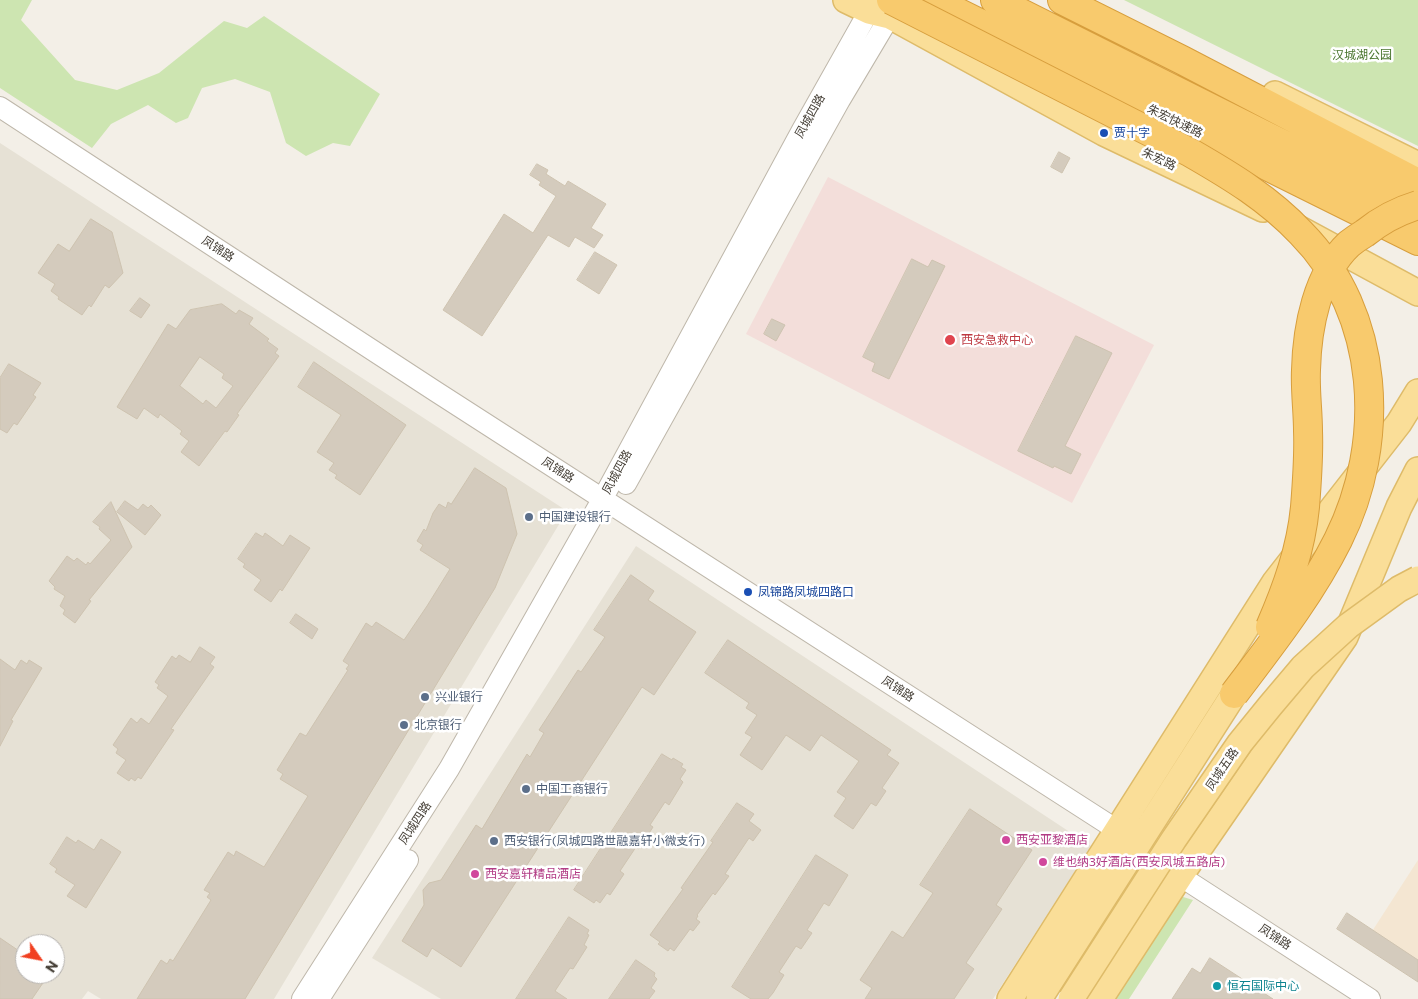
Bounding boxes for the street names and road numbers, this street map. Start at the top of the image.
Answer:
street label: 凤城四路 [792,92,828,140]
street label: 朱宏快速路 [1145,101,1205,141]
street label: 朱宏路 [1140,145,1178,173]
street label: 凤锦路 [199,233,237,265]
street label: 凤城四路 [599,447,635,497]
street label: 凤锦路 [539,454,577,486]
street label: 凤锦路 [879,673,917,705]
street label: 凤城五路 [1203,745,1241,793]
street label: 凤城四路 [396,799,434,847]
street label: 凤锦路 [1256,921,1294,953]

